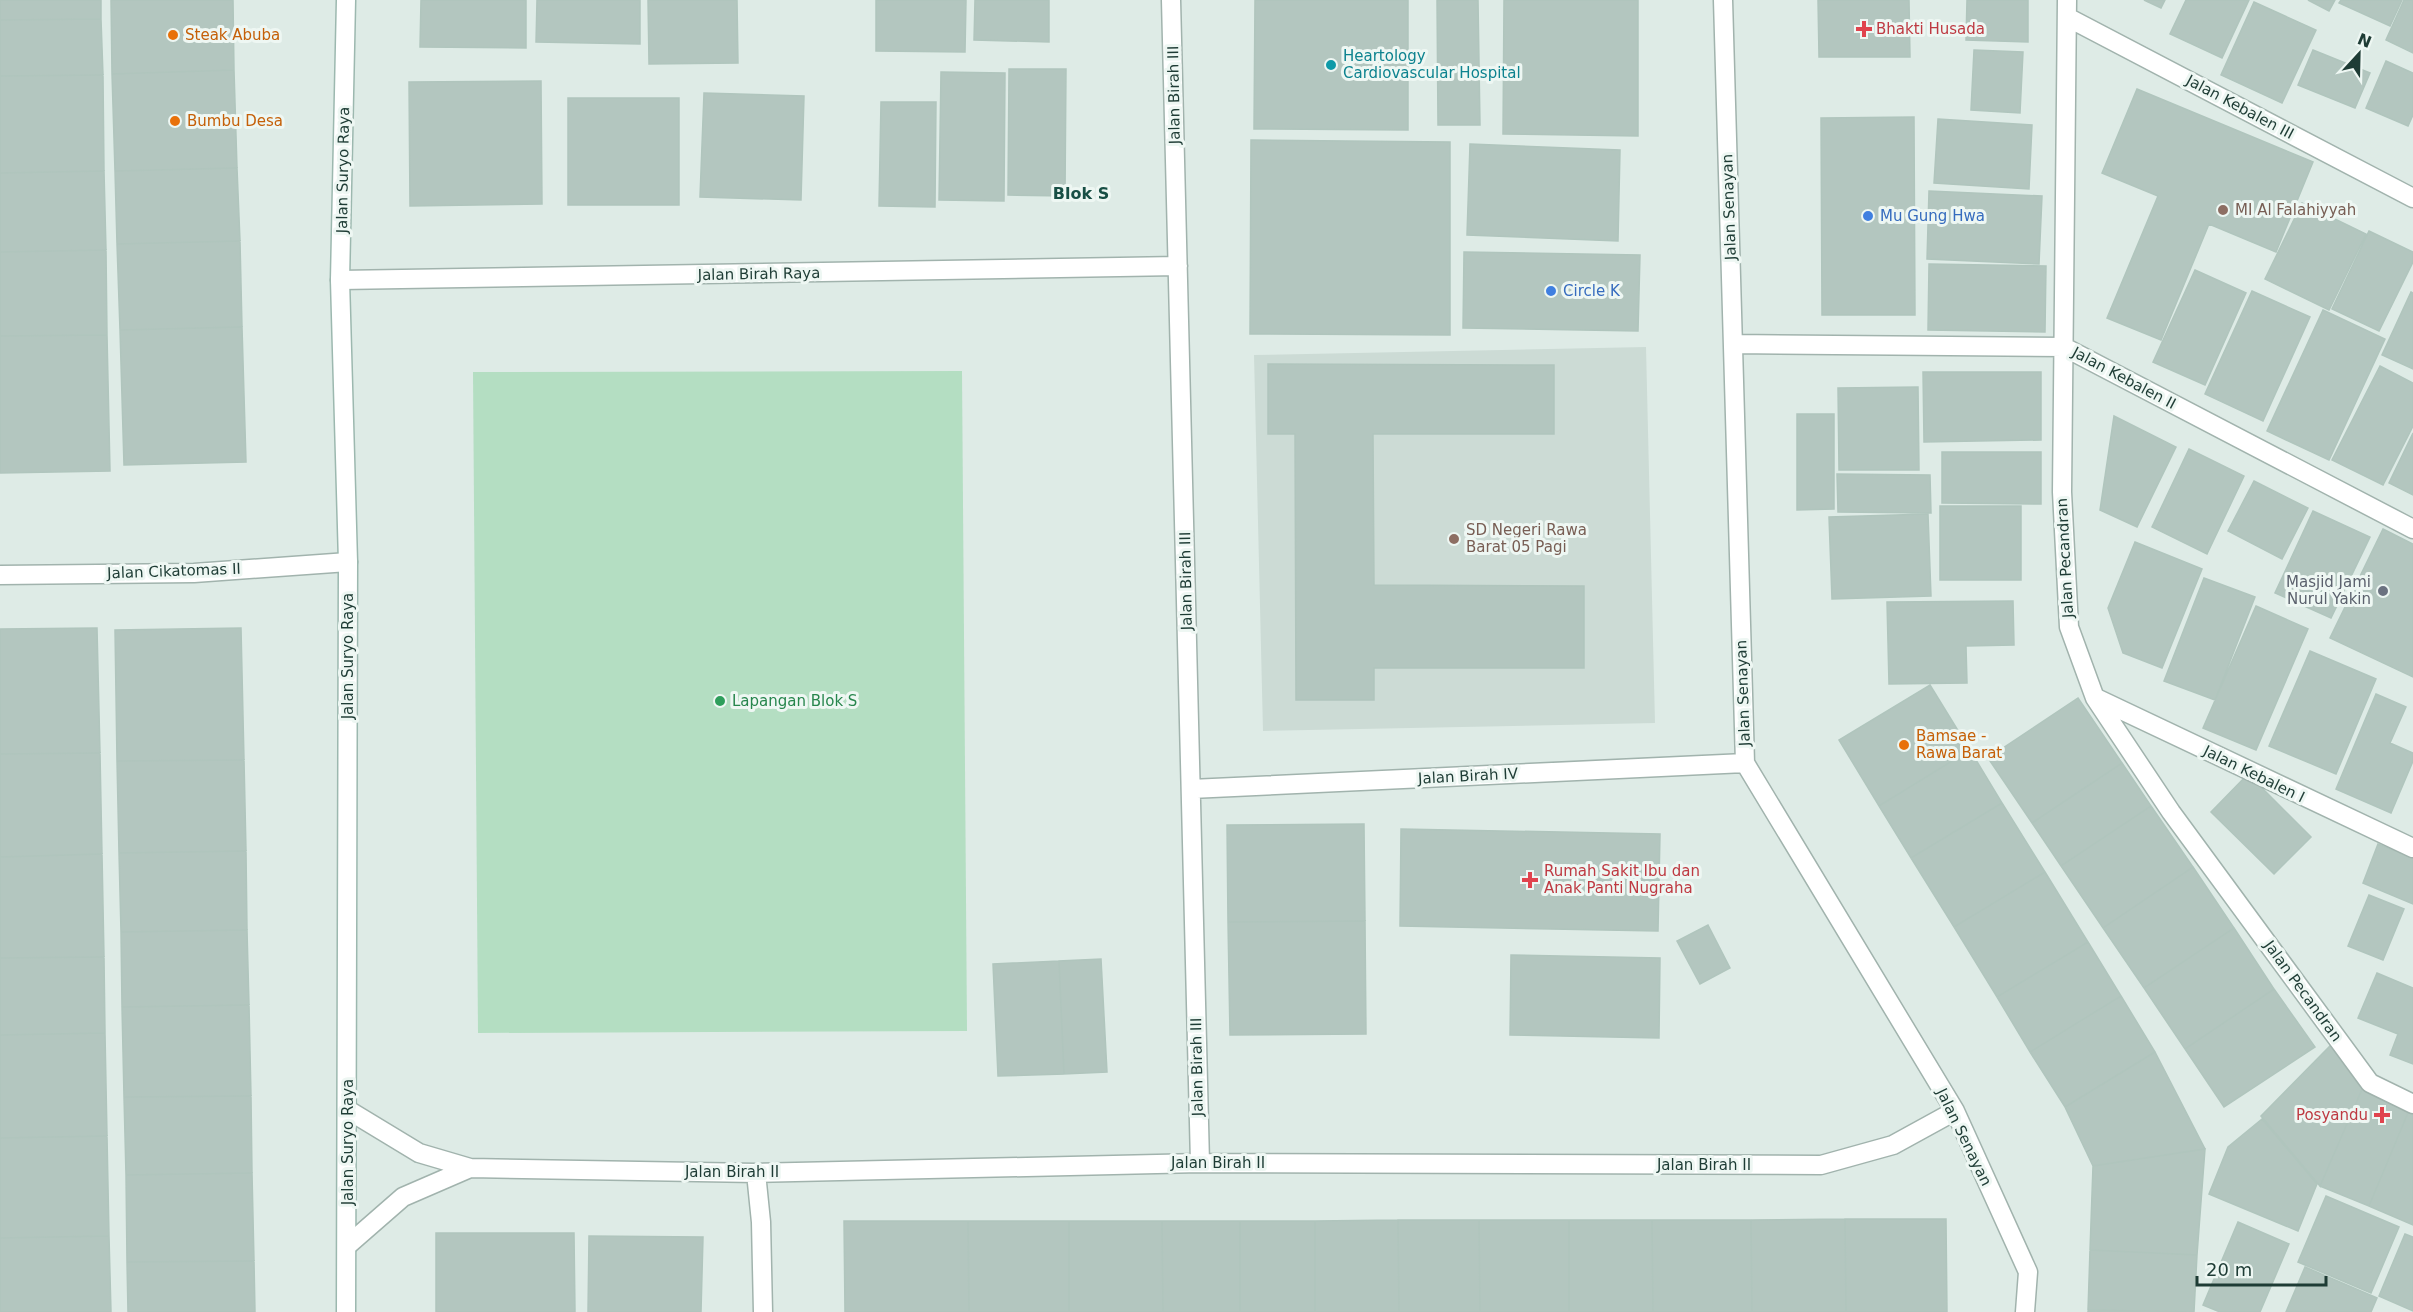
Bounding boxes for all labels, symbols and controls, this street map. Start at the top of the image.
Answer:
place label: Bhakti Husada [1876,20,1985,38]
marker: Bhakti Husada [1857,22,1871,36]
north arrow [2329,24,2389,84]
place label: Steak Abuba [185,26,280,44]
marker: Steak Abuba [166,28,180,42]
text: N [2355,29,2374,52]
street label: Jalan Birah III [1164,46,1184,145]
place label: Heartology Cardiovascular Hospital [1343,47,1521,82]
marker: Heartology Cardiovascular Hospital [1324,58,1338,72]
street label: Jalan Kebalen III [2182,71,2297,143]
street label: Jalan Suryo Raya [333,107,353,234]
place label: Bumbu Desa [187,112,283,130]
marker: Bumbu Desa [168,114,182,128]
street label: Jalan Senayan [1718,154,1740,261]
district label: Blok S [1053,184,1109,203]
place label: MI Al Falahiyyah [2235,201,2356,219]
marker: MI Al Falahiyyah [2216,203,2230,217]
place label: Mu Gung Hwa [1880,207,1985,225]
marker: Mu Gung Hwa [1861,209,1875,223]
street label: Jalan Birah Raya [697,264,820,284]
place label: Circle K [1563,282,1621,300]
marker: Circle K [1544,284,1558,298]
street label: Jalan Kebalen II [2068,343,2179,413]
street label: Jalan Pecandran [2053,497,2077,620]
place label: SD Negeri Rawa Barat 05 Pagi [1466,521,1587,556]
street label: Jalan Birah III [1176,532,1196,631]
marker: SD Negeri Rawa Barat 05 Pagi [1447,532,1461,546]
street label: Jalan Cikatomas II [106,560,241,582]
place label: Masjid Jami Nurul Yakin [2286,573,2371,608]
marker: Masjid Jami Nurul Yakin [2376,584,2390,598]
street label: Jalan Suryo Raya [339,593,357,720]
street label: Jalan Senayan [1732,640,1754,747]
place label: Lapangan Blok S [732,692,857,710]
marker: Lapangan Blok S [713,694,727,708]
place label: Bamsae - Rawa Barat [1916,727,2002,762]
marker: Bamsae - Rawa Barat [1897,738,1911,752]
street label: Jalan Kebalen I [2200,741,2308,806]
street label: Jalan Birah IV [1417,764,1519,788]
place label: Rumah Sakit Ibu dan Anak Panti Nugraha [1544,862,1700,897]
marker: Rumah Sakit Ibu dan Anak Panti Nugraha [1521,871,1539,889]
street label: Jalan Pecandran [2260,936,2346,1045]
street label: Jalan Birah III [1187,1018,1207,1117]
street label: Jalan Suryo Raya [339,1079,357,1206]
street label: Jalan Senayan [1932,1084,1995,1189]
place label: Posyandu [2296,1106,2368,1124]
marker: Posyandu [2373,1106,2391,1124]
street label: Jalan Birah II [1170,1154,1265,1172]
street label: Jalan Birah II [1656,1156,1751,1174]
street label: Jalan Birah II [684,1163,779,1181]
scale bar [2197,1249,2326,1287]
text: 20 m [2206,1259,2252,1280]

